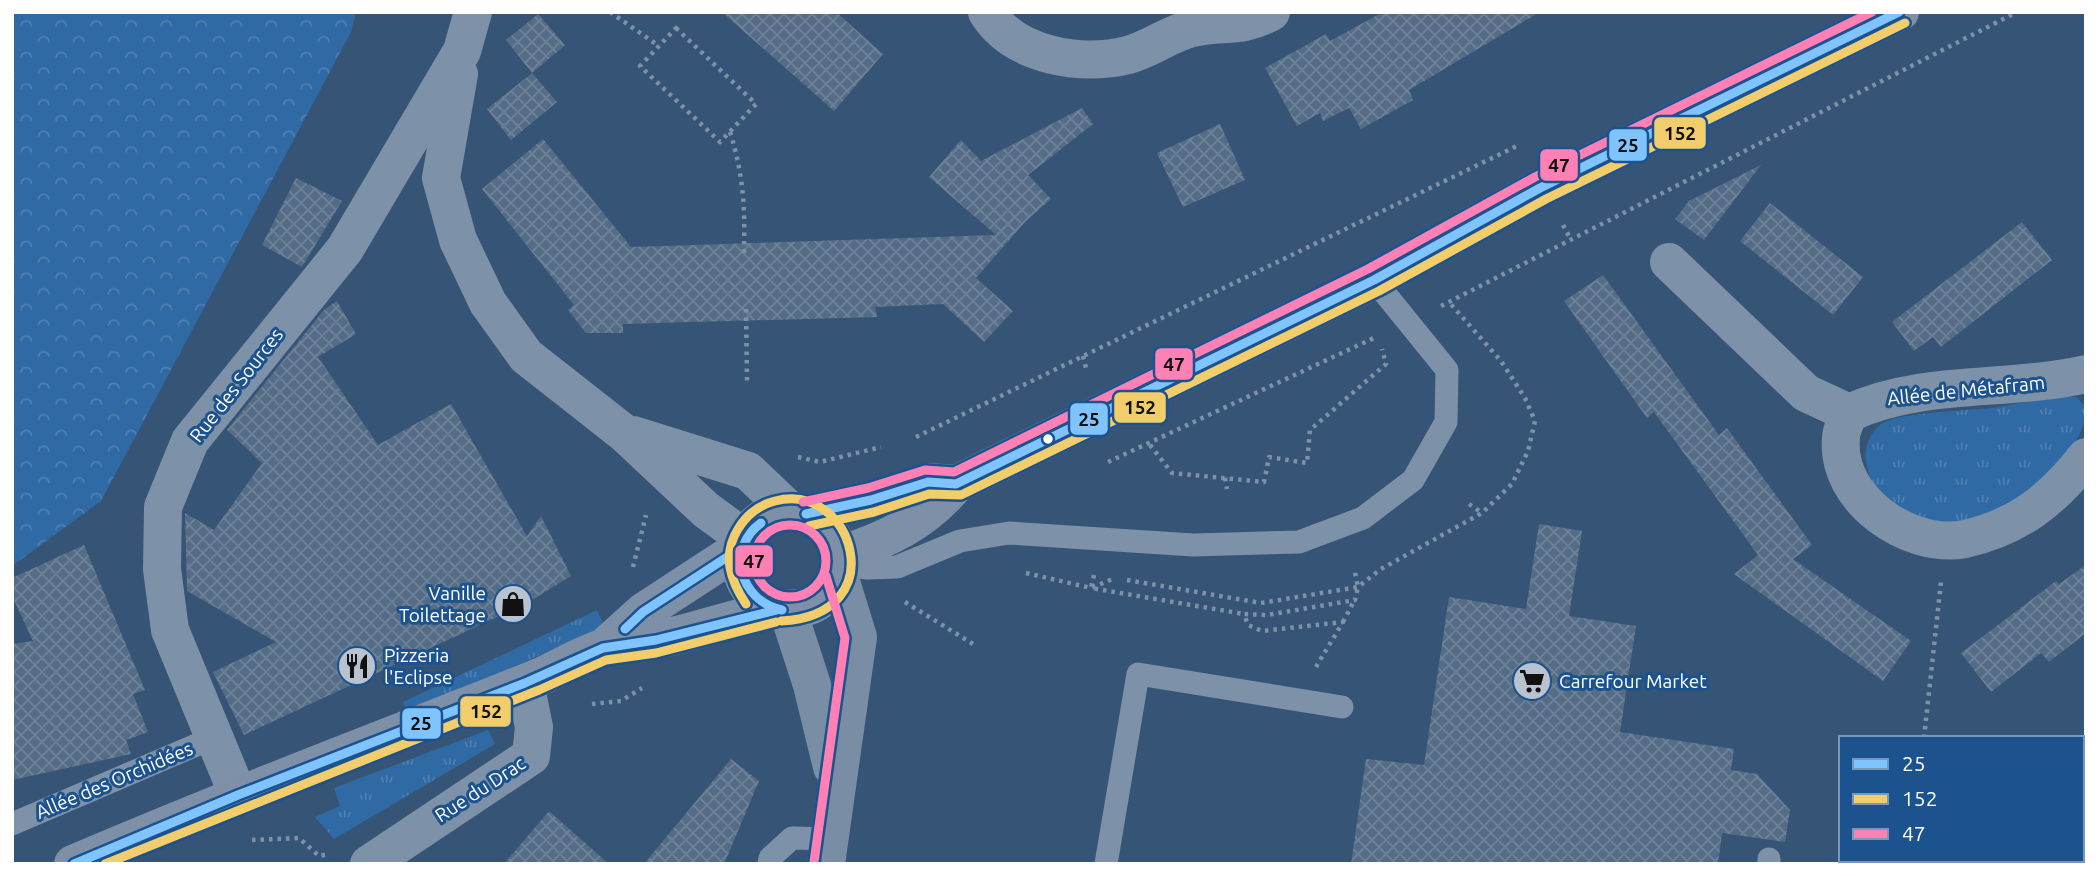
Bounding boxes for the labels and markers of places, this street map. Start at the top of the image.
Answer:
unlabelled marker [1041,432,1055,446]
place label: Vanille Toilettage [399,582,486,626]
shop icon: Vanille Toilettage [492,583,534,625]
place label: Pizzeria l'Eclipse [384,644,452,688]
restaurant icon: Pizzeria l'Eclipse [336,645,378,687]
supermarket icon: Carrefour Market [1511,660,1553,702]
place label: Carrefour Market [1559,670,1707,692]

